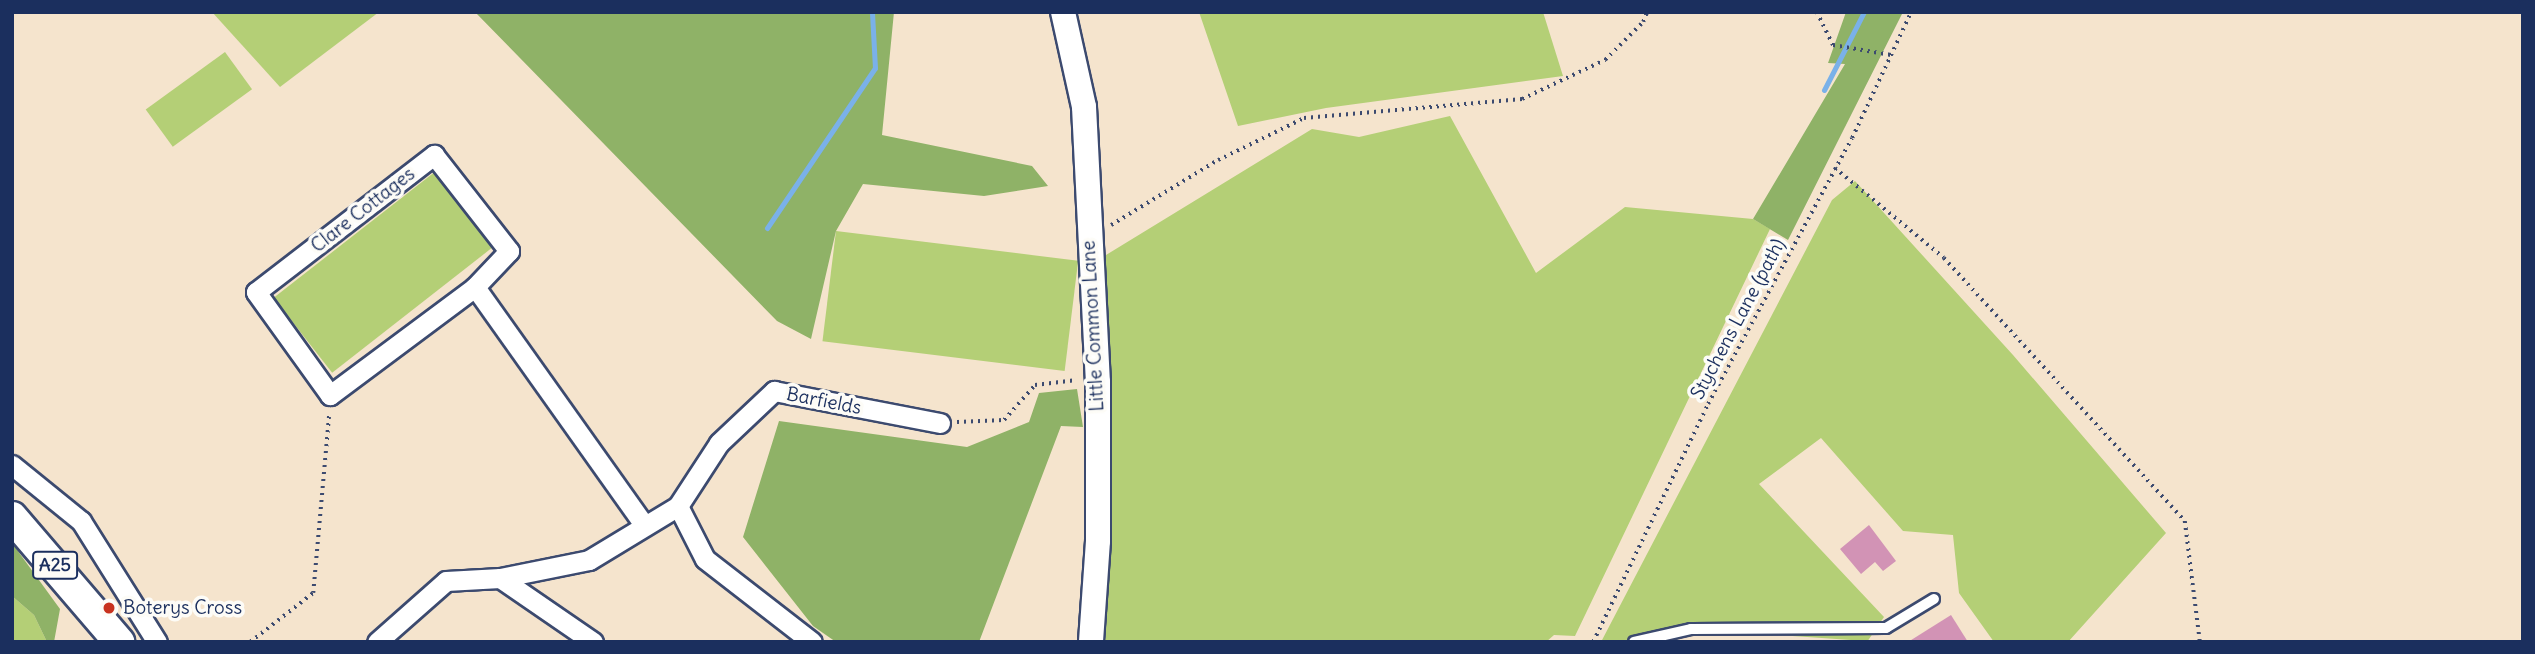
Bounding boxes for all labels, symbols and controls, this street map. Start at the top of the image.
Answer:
street label: Clare Cottages [307,162,419,258]
street label: Stychens Lane (path) [1686,235,1790,403]
street label: Little Common Lane [1077,240,1109,412]
street label: Barfields [785,383,863,419]
road number: A25 [30,550,80,580]
place label: Boterys Cross [123,597,242,619]
marker: Boterys Cross [101,600,117,616]

